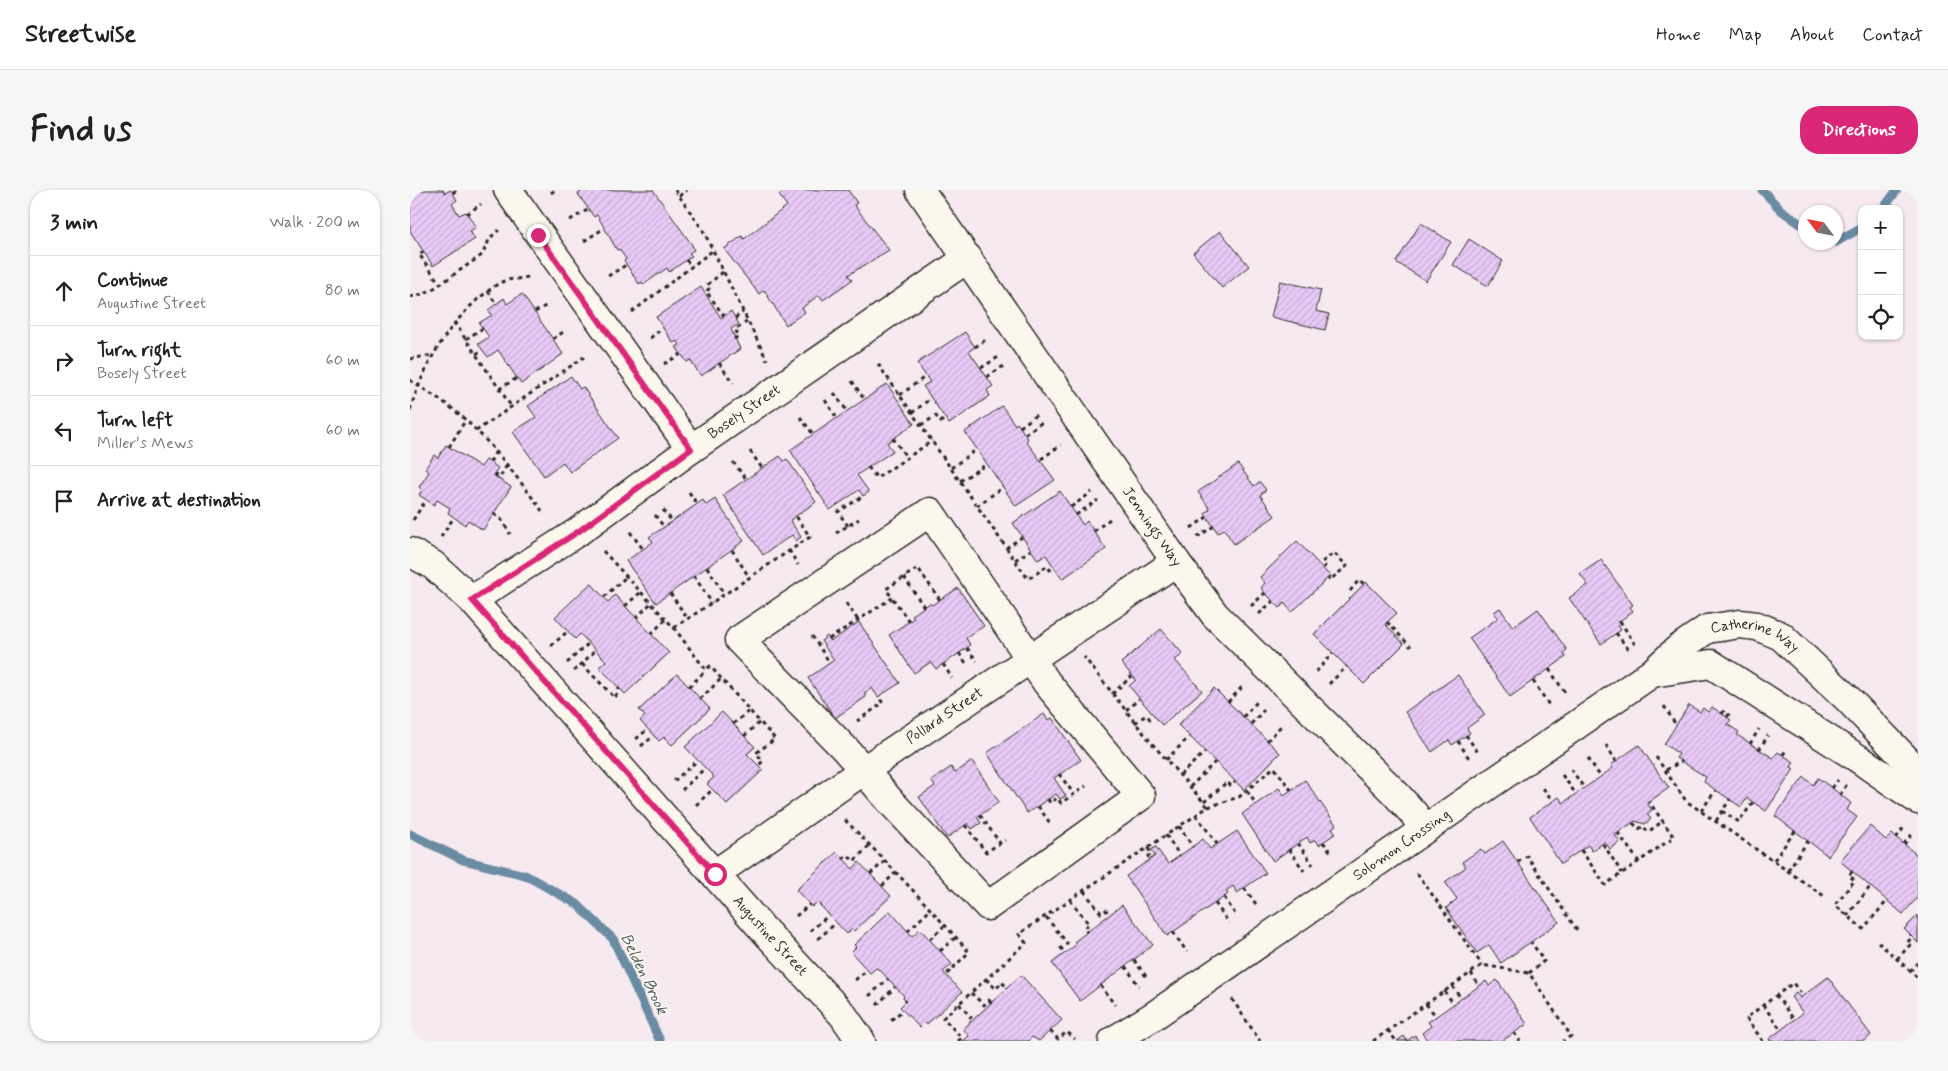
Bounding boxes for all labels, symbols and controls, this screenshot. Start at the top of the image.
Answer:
text: Streetwise [25,19,136,50]
text: Home [1656,23,1701,47]
text: Map [1729,23,1762,47]
text: About [1790,23,1834,47]
text: Contact [1862,23,1923,47]
button: Directions [1800,106,1918,154]
text: Find us [30,107,132,153]
north arrow [1798,205,1843,250]
map controls [1858,205,1903,340]
button: + [1858,205,1903,250]
text: 3 min [50,209,98,237]
text: Walk · 200 m [269,212,360,233]
route end [527,224,550,247]
button: − [1858,250,1903,295]
text: Continue [97,268,168,293]
icon: ahead [50,277,78,305]
text: 80 m [325,280,360,301]
text: Augustine Street [97,293,206,314]
button: locate [1858,295,1903,340]
text: Turn right [97,338,181,363]
icon: right [50,347,78,375]
text: 60 m [326,350,360,371]
text: Bosely Street [97,363,186,384]
street label: Bosely Street [704,380,785,444]
text: Turn left [97,408,173,433]
icon: left [50,417,78,445]
text: 60 m [326,420,360,441]
text: Miller's Mews [97,433,194,454]
street label: Jennings Way [1117,483,1187,571]
icon: arrive [50,487,78,515]
text: Arrive at destination [97,488,261,513]
street label: Catherine Way [1709,614,1803,658]
street label: Pollard Street [902,683,988,749]
street label: Solomon Crossing [1349,805,1455,886]
route start [704,863,727,886]
street label: Augustine Street [728,892,812,981]
water label: Belden Brook [615,930,673,1019]

